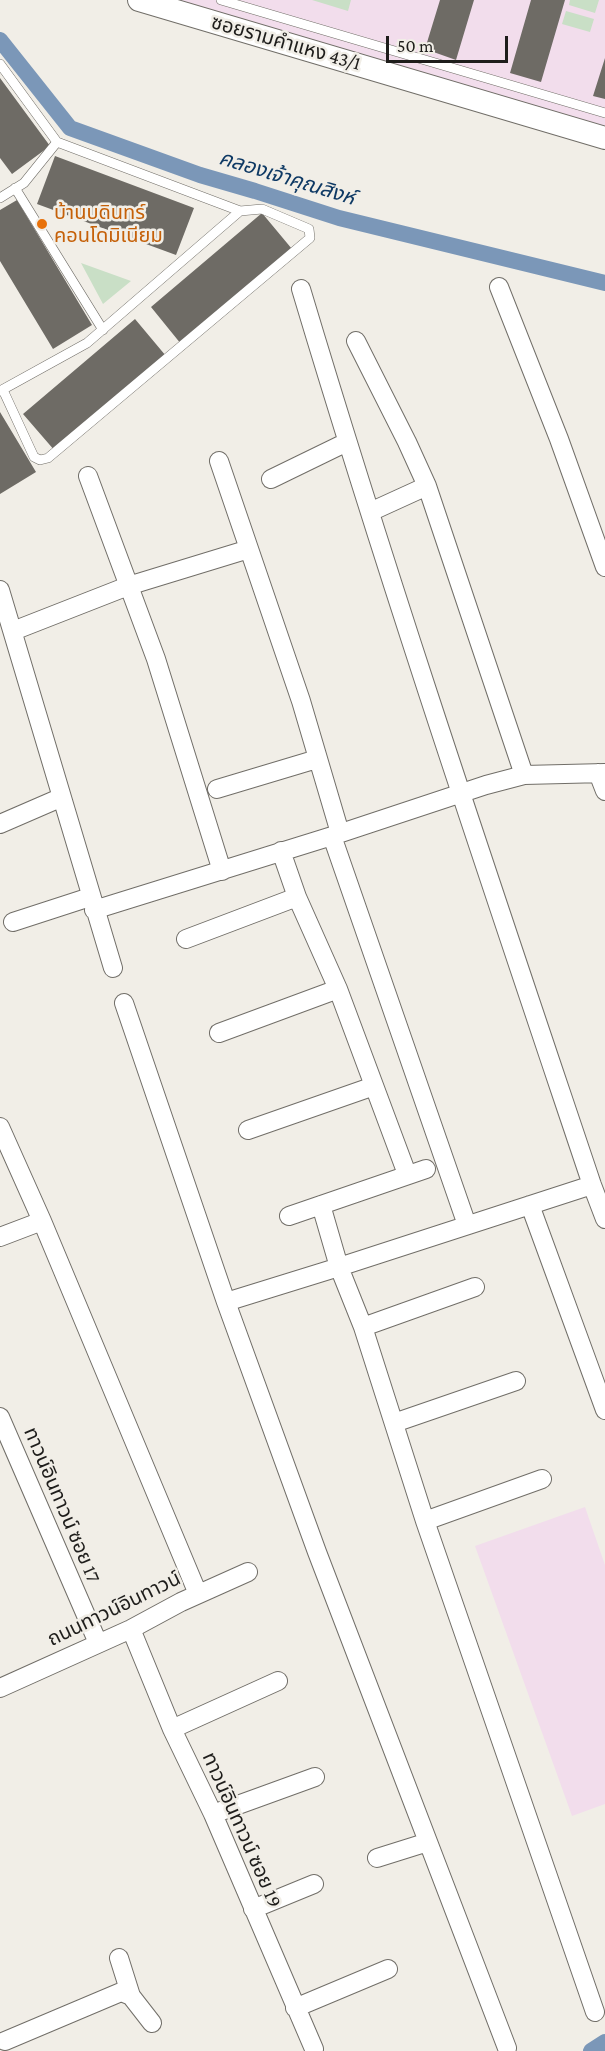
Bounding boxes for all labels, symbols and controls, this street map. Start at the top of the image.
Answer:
street label: ซอยรามคำแหง 43/1 [208,10,364,76]
scale bar [389,24,510,62]
text: 50 m [397,36,434,56]
water label: คลองเจ้าคุณสิงห์ [216,145,358,211]
place label: บ้านบดินทร์ คอนโดมิเนียม [54,201,163,248]
marker: บ้านบดินทร์ คอนโดมิเนียม [35,217,49,231]
street label: ทาวน์อินทาวน์ ซอย 17 [18,1424,106,1586]
street label: ถนนทาวน์อินทาวน์ [44,1566,184,1652]
street label: ทาวน์อินทาวน์ ซอย 19 [197,1749,287,1911]

